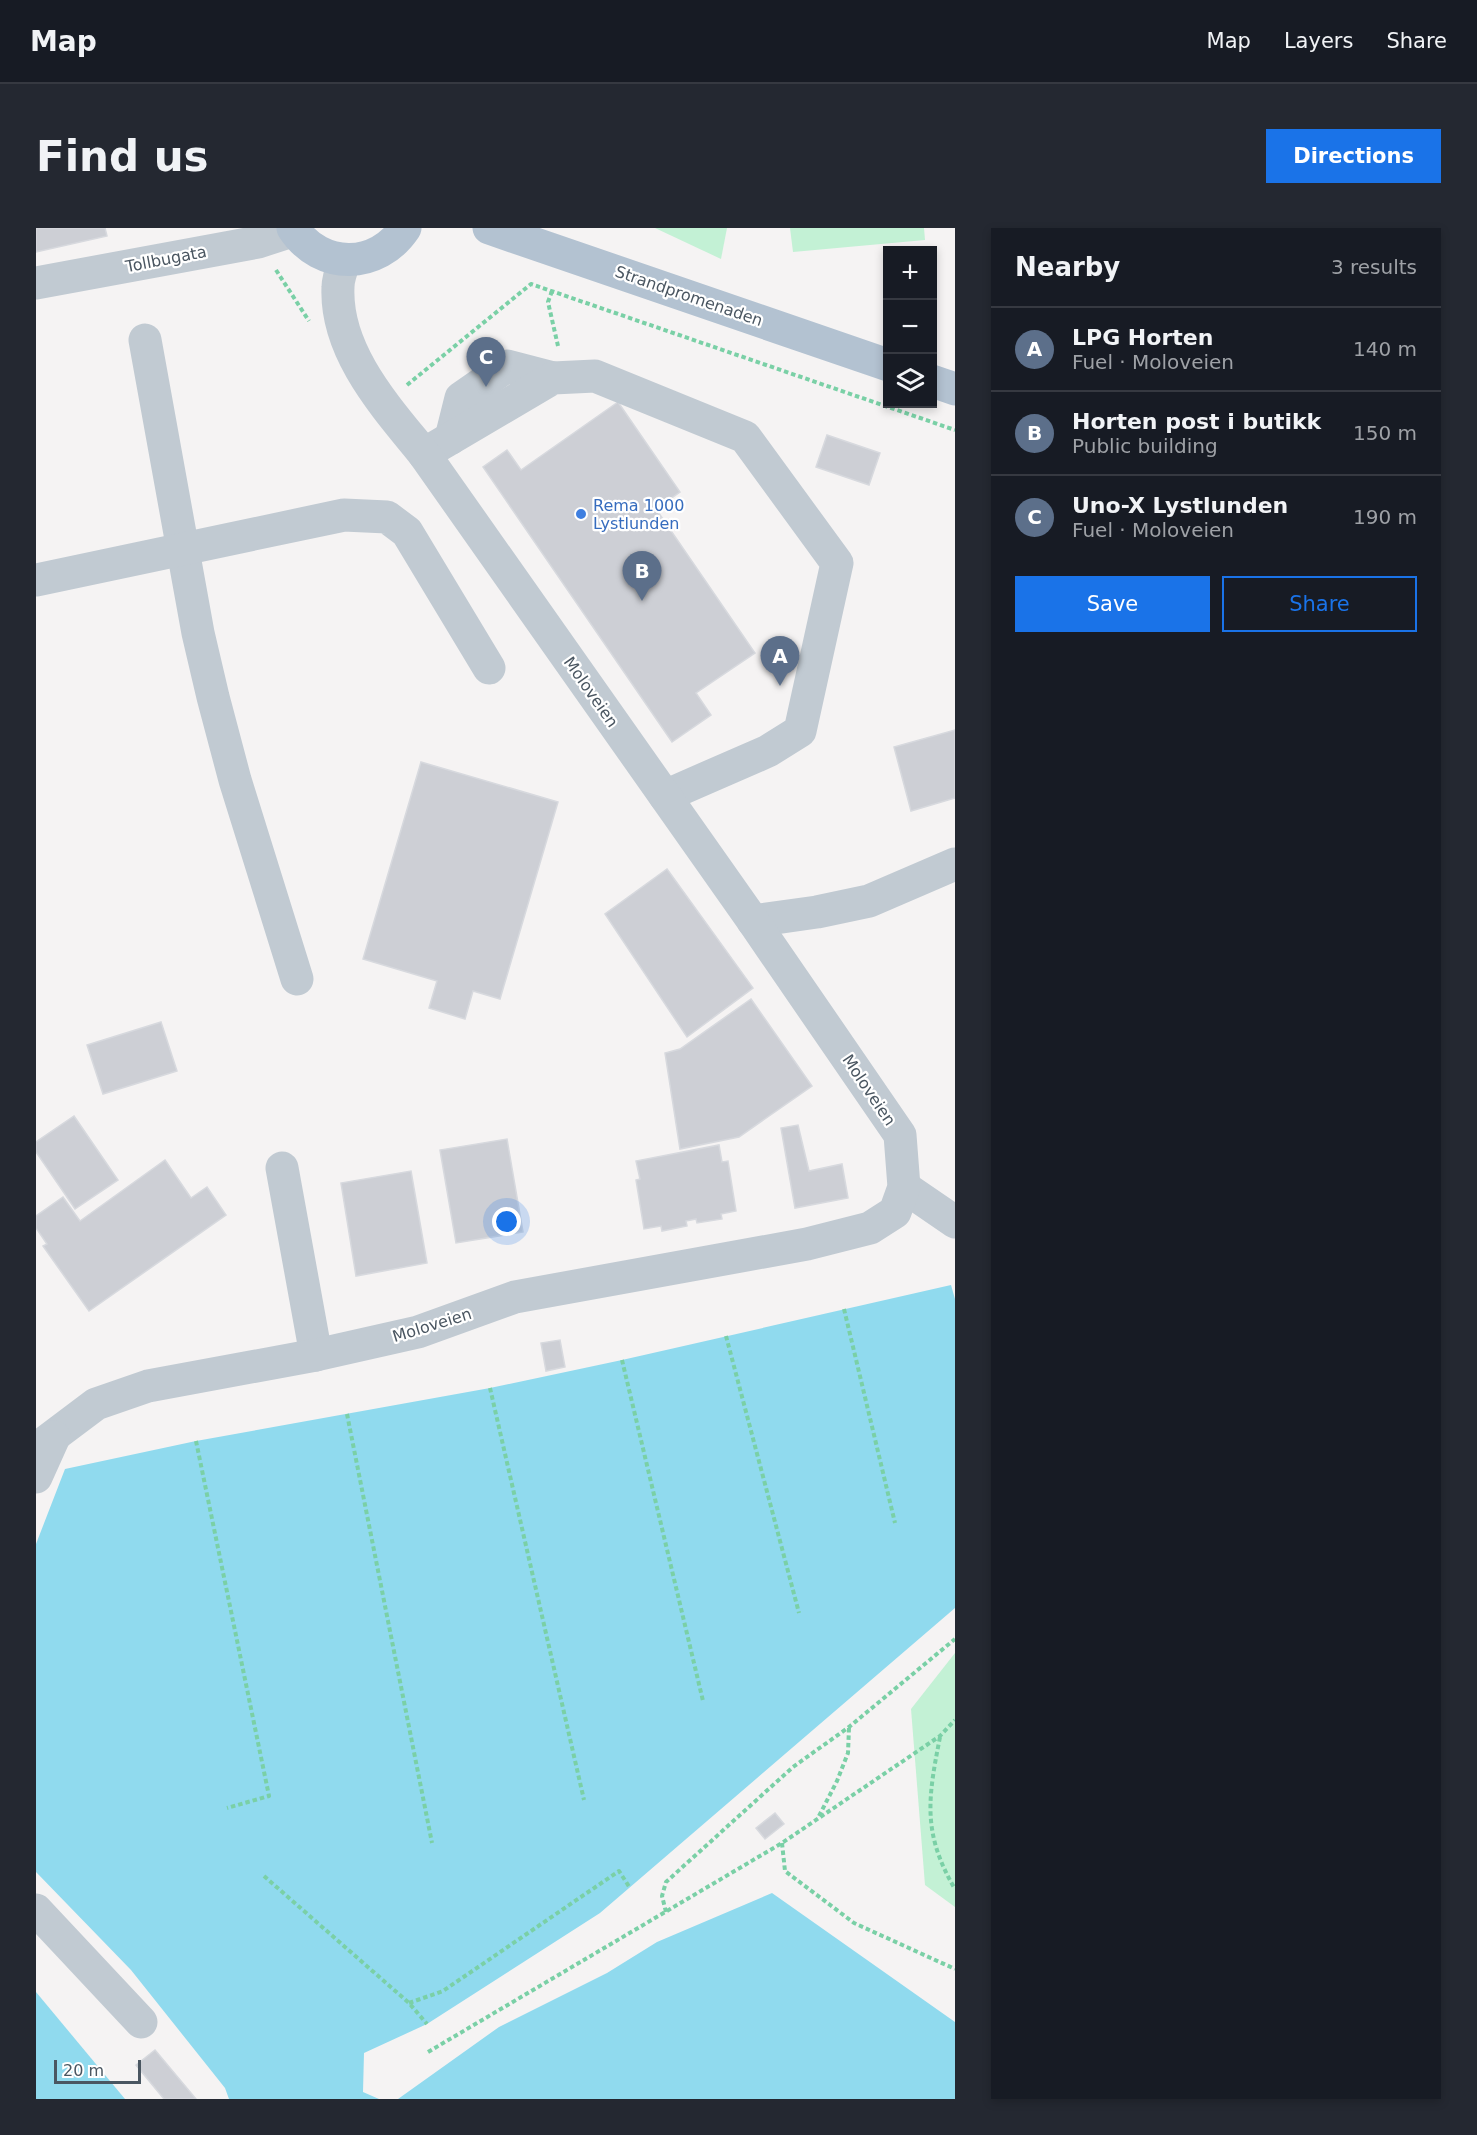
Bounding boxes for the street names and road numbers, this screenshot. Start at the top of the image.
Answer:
street label: Tollbugata [123,242,208,276]
street label: Strandpromenaden [613,262,765,330]
street label: Moloveien [560,653,622,731]
street label: Moloveien [838,1051,900,1129]
street label: Moloveien [390,1304,474,1346]

